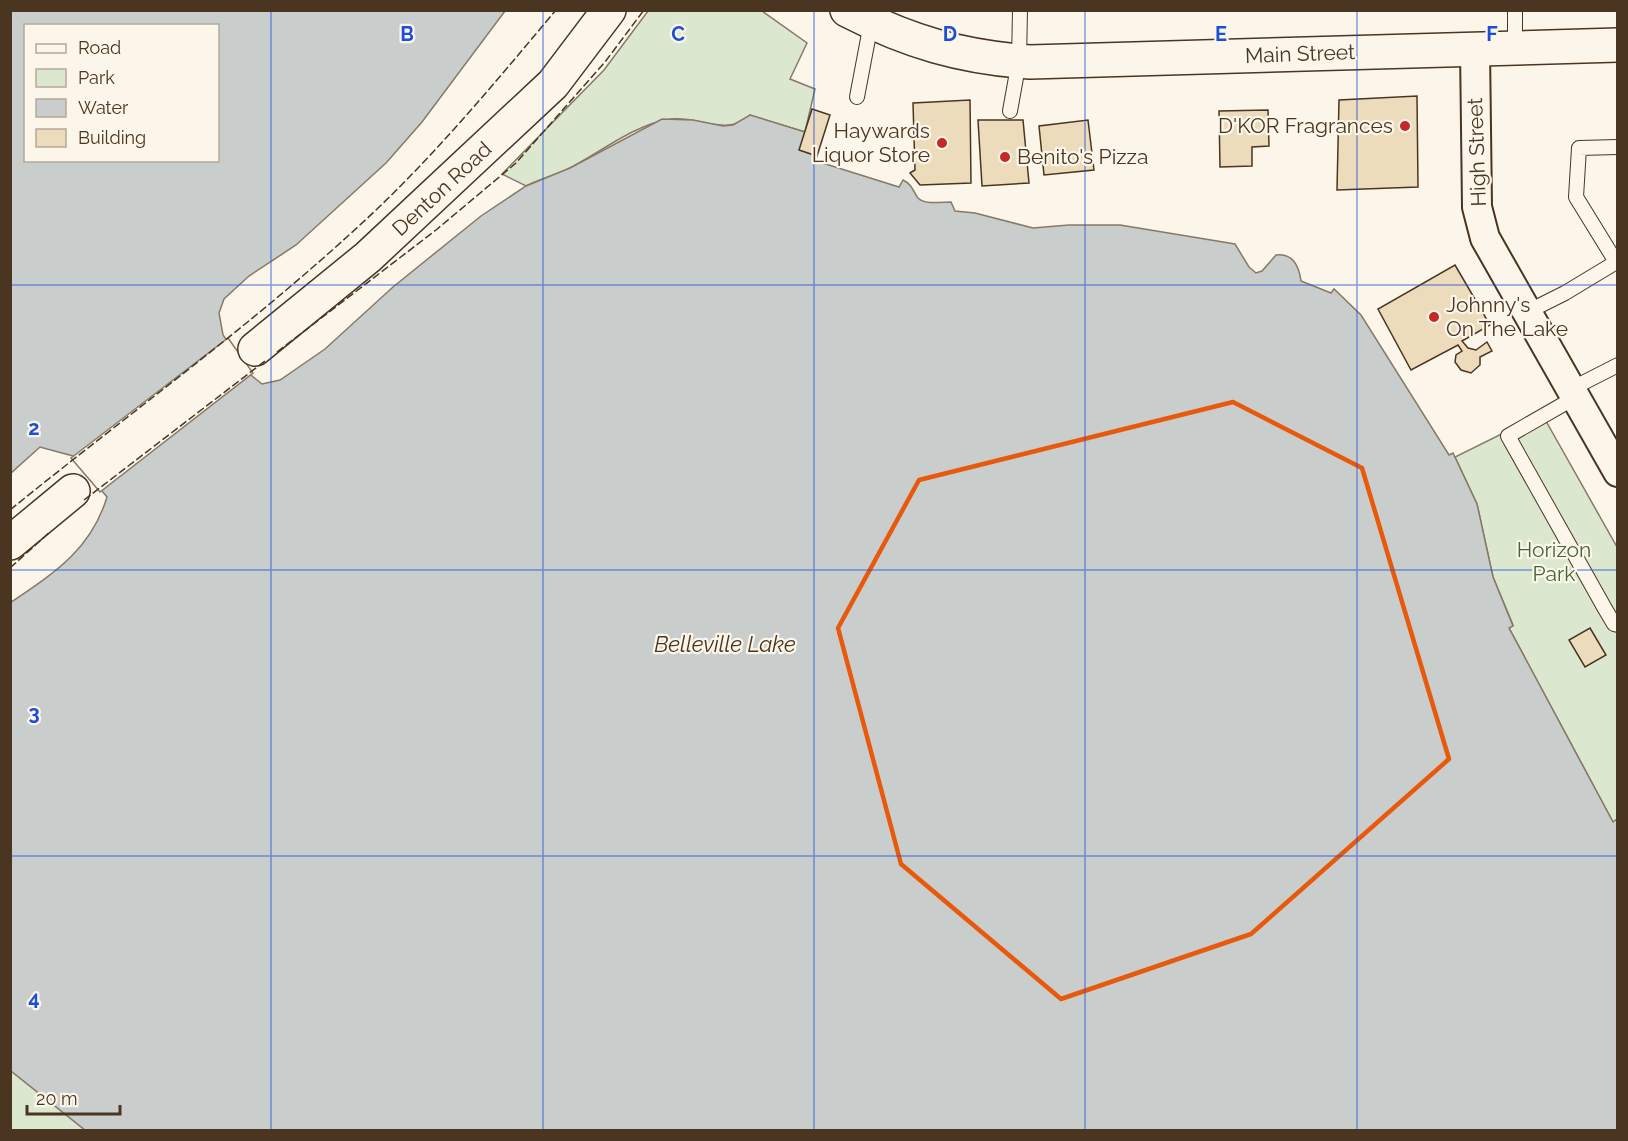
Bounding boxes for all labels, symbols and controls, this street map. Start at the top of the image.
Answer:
text: B [400,22,414,46]
text: C [671,22,685,46]
text: D [943,22,957,46]
text: E [1215,22,1227,46]
text: F [1486,22,1498,46]
legend [24,24,219,162]
text: Road [78,37,121,58]
street label: Main Street [1245,39,1355,68]
text: Park [78,67,115,88]
text: Water [78,97,129,118]
street label: High Street [1462,97,1491,207]
place label: D'KOR Fragrances [1218,113,1393,138]
place label: Haywards Liquor Store [812,118,930,167]
marker: D'KOR Fragrances [1398,119,1412,133]
text: Building [78,127,146,148]
street label: Denton Road [387,136,497,241]
marker: Haywards Liquor Store [935,136,949,150]
place label: Benito's Pizza [1017,144,1148,169]
marker: Benito's Pizza [998,150,1012,164]
place label: Johnny's On The Lake [1446,292,1568,341]
marker: Johnny's On The Lake [1427,310,1441,324]
text: 2 [28,416,40,440]
park label: Horizon Park [1517,537,1591,586]
water label: Belleville Lake [654,631,796,657]
text: 3 [28,701,40,725]
text: 4 [28,986,40,1010]
scale bar [27,1078,120,1116]
text: 20 m [36,1088,78,1109]

